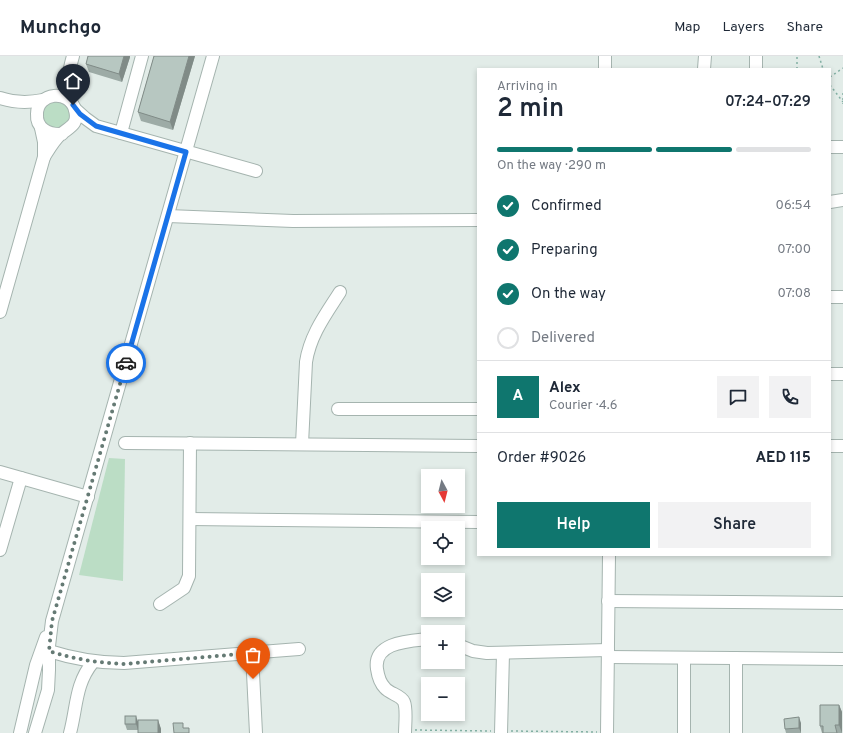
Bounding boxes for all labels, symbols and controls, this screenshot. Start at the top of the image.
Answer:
text: Munchgo [20,16,101,40]
text: Map [674,19,700,36]
text: Layers [722,19,764,36]
text: Share [786,19,823,36]
pin [56,64,90,105]
icon: home [62,70,84,92]
text: Arriving in [497,79,558,95]
text: 2 min [497,93,564,126]
text: 07:24–07:29 [725,93,811,112]
text: On the way · 290 m [497,158,606,174]
icon: check [497,195,519,217]
text: Confirmed [531,197,602,216]
text: 06:54 [776,198,811,214]
icon: check [497,239,519,261]
text: Preparing [531,241,598,260]
text: 07:00 [777,242,811,258]
icon: check [497,283,519,305]
text: On the way [531,285,606,304]
text: 07:08 [778,286,811,302]
text: Delivered [531,329,595,348]
courier [106,343,146,383]
icon: car [115,352,137,374]
button: chat [717,376,759,418]
button: phone [769,376,811,418]
text: Alex [549,379,581,398]
text: A [513,387,523,406]
text: Courier · 4.6 [549,398,617,414]
text: Order #9026 [497,449,586,468]
text: AED 115 [756,449,811,468]
north arrow [421,469,465,513]
map controls [421,469,465,721]
button: Help [497,502,650,548]
button: Share [658,502,811,548]
button: locate [421,521,465,565]
button: layers [421,573,465,617]
button: + [421,625,465,669]
pin [236,638,270,679]
icon: bag [242,644,264,666]
button: − [421,677,465,721]

